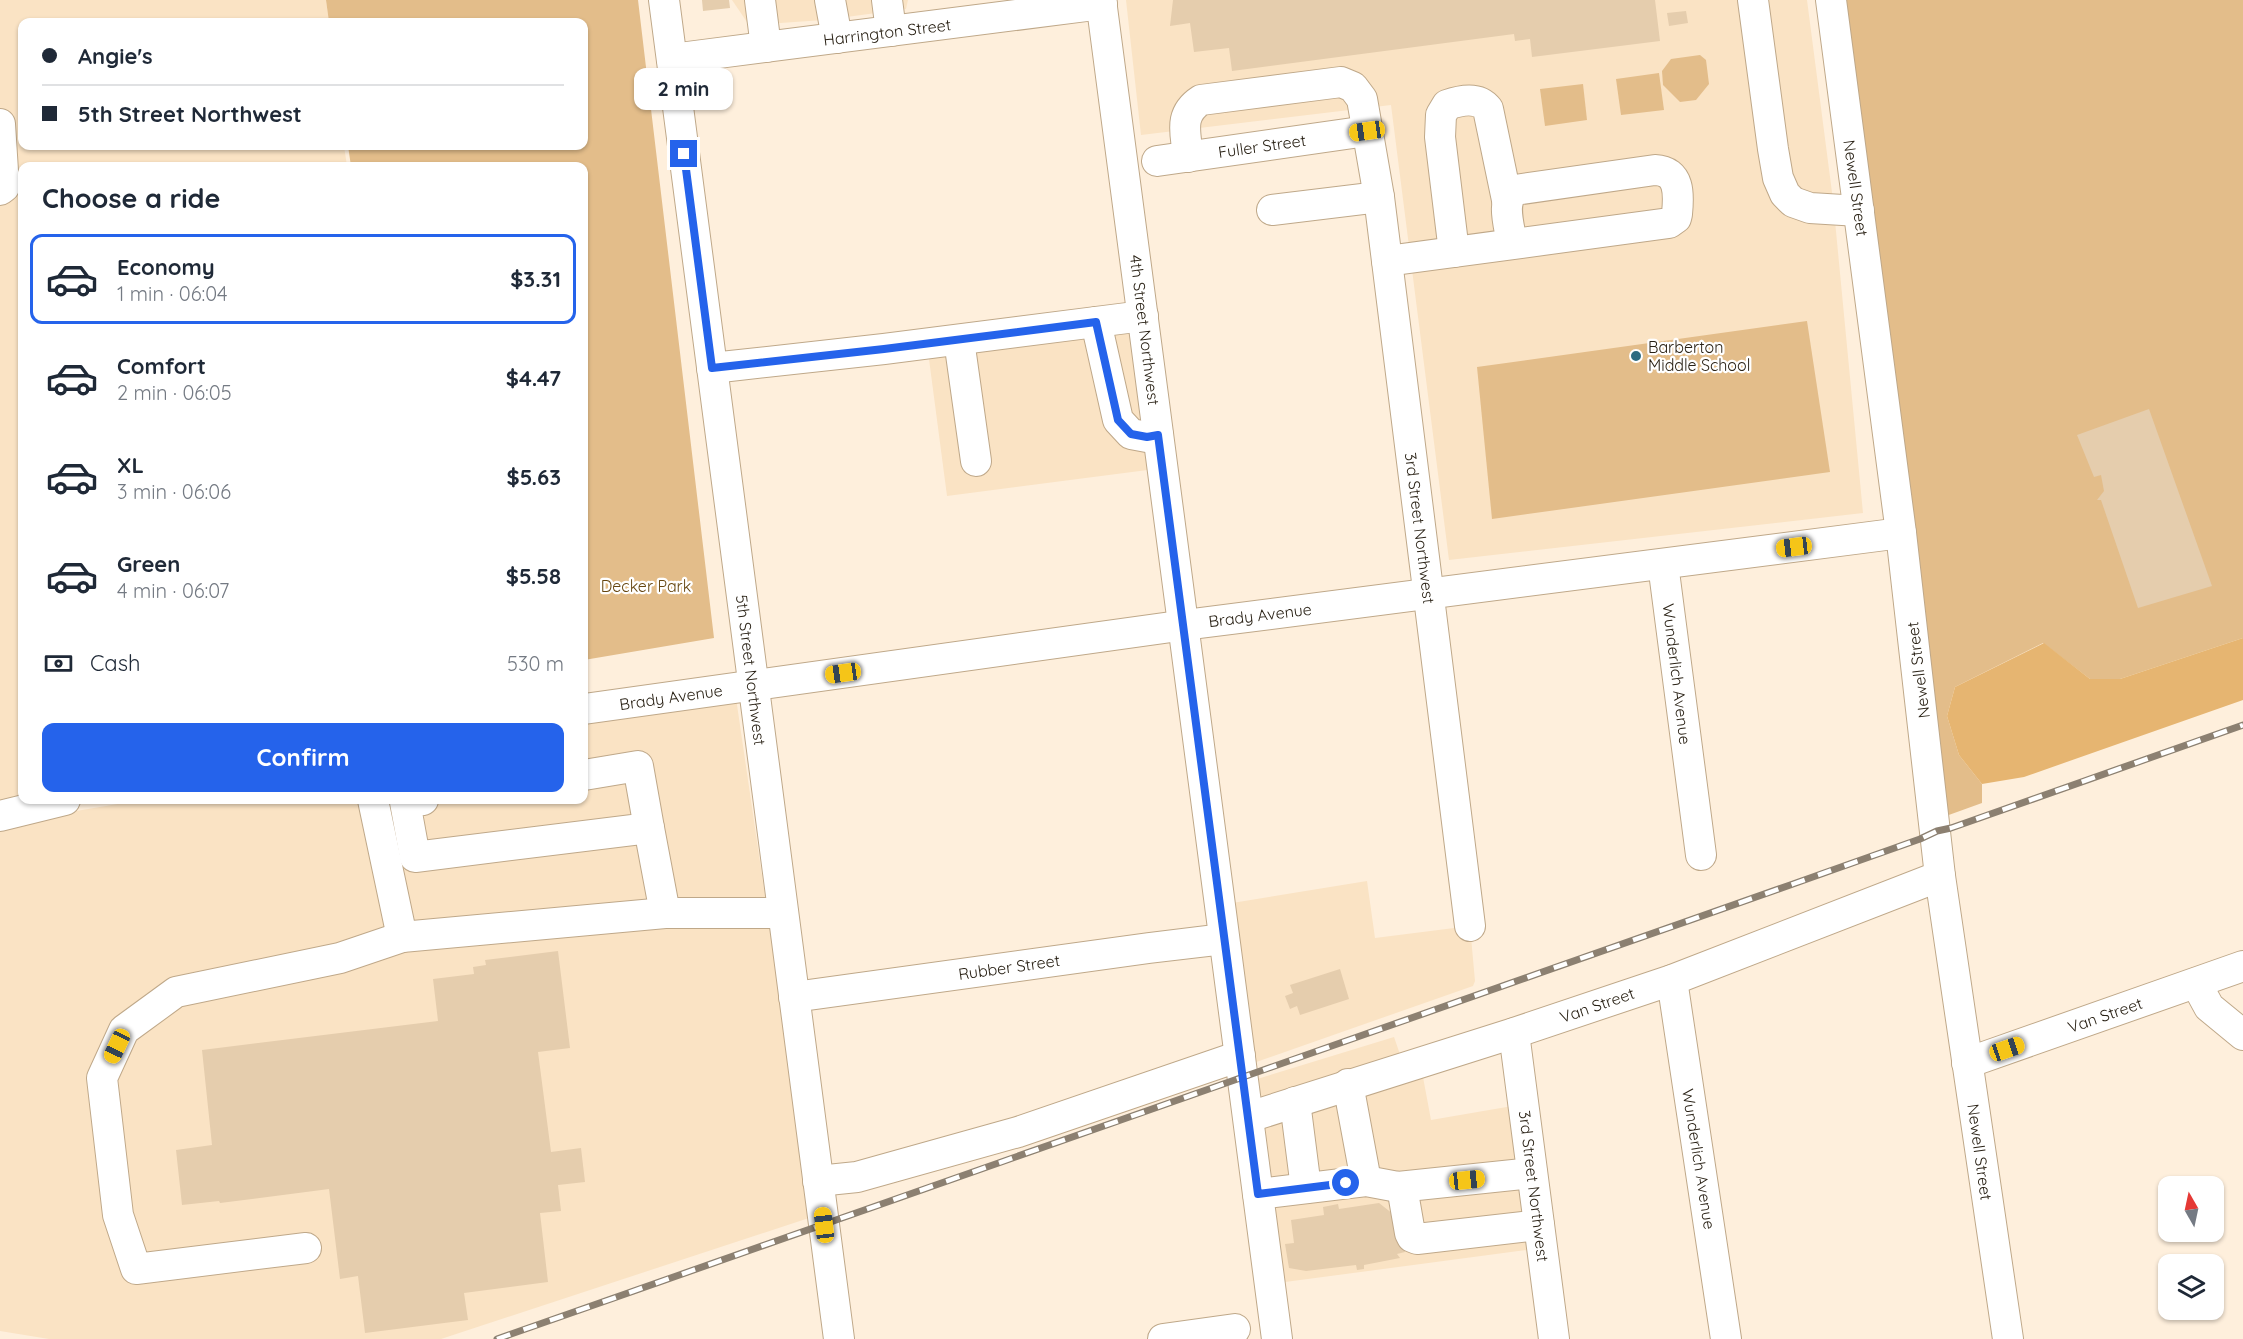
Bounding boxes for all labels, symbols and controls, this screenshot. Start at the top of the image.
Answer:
street label: Harrington Street [822,14,952,50]
text: Angie's [78,42,153,70]
callout: 2 min [634,67,734,109]
text: 2 min [657,76,710,101]
text: 5th Street Northwest [78,100,302,128]
car [1348,120,1386,142]
street label: Fuller Street [1217,130,1307,162]
street label: Newell Street [1839,138,1873,238]
route end [670,140,697,167]
text: Choose a ride [42,181,220,215]
icon: car [45,252,99,306]
text: Economy [117,253,215,281]
street label: 4th Street Northwest [1126,254,1164,406]
text: $3.31 [510,265,561,293]
text: 1 min · 06:04 [117,281,228,306]
place label: Barberton Middle School [1648,337,1750,375]
marker: Barberton Middle School [1629,349,1643,363]
icon: car [45,351,99,405]
text: Comfort [117,352,206,380]
text: $4.47 [506,364,561,392]
text: 2 min · 06:05 [117,380,232,405]
icon: car [45,450,99,504]
text: XL [117,451,144,479]
street label: 3rd Street Northwest [1401,451,1439,605]
text: $5.63 [507,463,561,491]
text: 3 min · 06:06 [117,479,231,504]
car [1775,536,1813,558]
icon: car [45,549,99,603]
text: Green [117,550,180,578]
text: $5.58 [506,562,561,590]
park label: Decker Park [601,576,691,596]
text: 4 min · 06:07 [117,578,229,603]
street label: 5th Street Northwest [732,594,770,746]
street label: Brady Avenue [1207,599,1313,631]
street label: Wunderlich Avenue [1658,602,1696,746]
street label: Newell Street [1902,621,1934,719]
icon: cash [42,647,75,680]
text: Cash [90,649,141,677]
text: 530 m [507,651,564,676]
car [824,662,862,684]
street label: Brady Avenue [618,680,724,714]
button: Confirm [42,723,564,792]
street label: Rubber Street [957,950,1061,984]
street label: Van Street [1557,983,1637,1027]
street label: Van Street [2065,993,2145,1037]
car [101,1026,133,1066]
car [1987,1035,2027,1063]
street label: Wunderlich Avenue [1678,1087,1720,1231]
street label: Newell Street [1963,1102,1997,1202]
street label: 3rd Street Northwest [1515,1109,1553,1263]
route start [1332,1169,1359,1196]
car [1448,1169,1486,1191]
north arrow [2158,1176,2224,1242]
map controls [2158,1176,2224,1320]
car [813,1206,835,1244]
button: layers [2158,1254,2224,1320]

